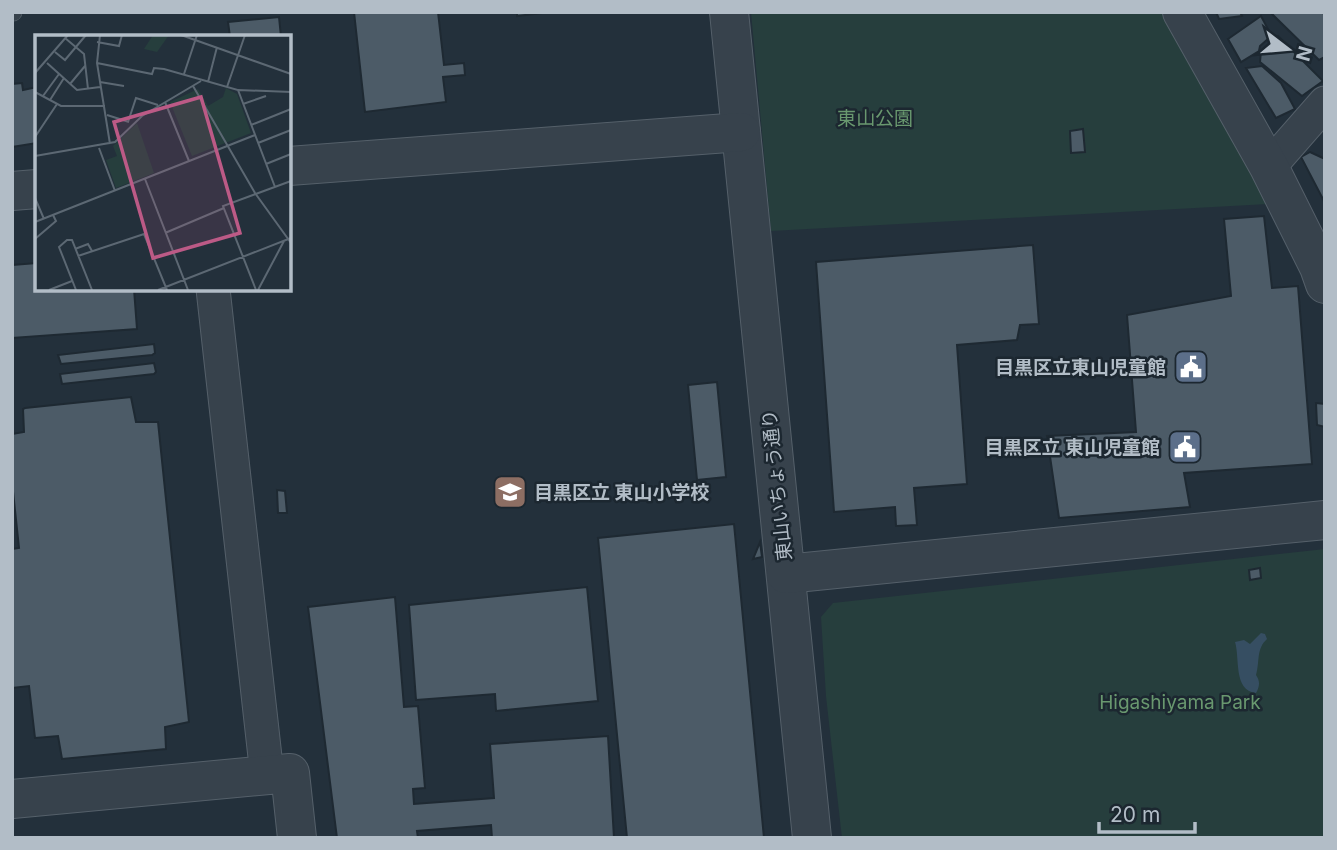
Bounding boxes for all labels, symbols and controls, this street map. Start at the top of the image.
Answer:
north arrow [1253,14,1323,84]
inset map [35,35,290,290]
text: N [1291,43,1317,64]
park label: 東山公園 [837,107,913,130]
public building icon: 目黒区立東山児童館 [1172,348,1210,386]
place label: 目黒区立東山児童館 [995,356,1166,379]
street label: 東山いちょう通り [758,408,796,562]
public building icon: 目黒区立 東山児童館 [1166,428,1204,466]
place label: 目黒区立 東山児童館 [984,436,1160,459]
school or university icon: 目黒区立 東山小学校 [491,473,529,511]
place label: 目黒区立 東山小学校 [534,481,710,504]
park label: Higashiyama Park [1099,691,1261,714]
scale bar [1099,790,1195,834]
text: 20 m [1110,802,1160,827]

